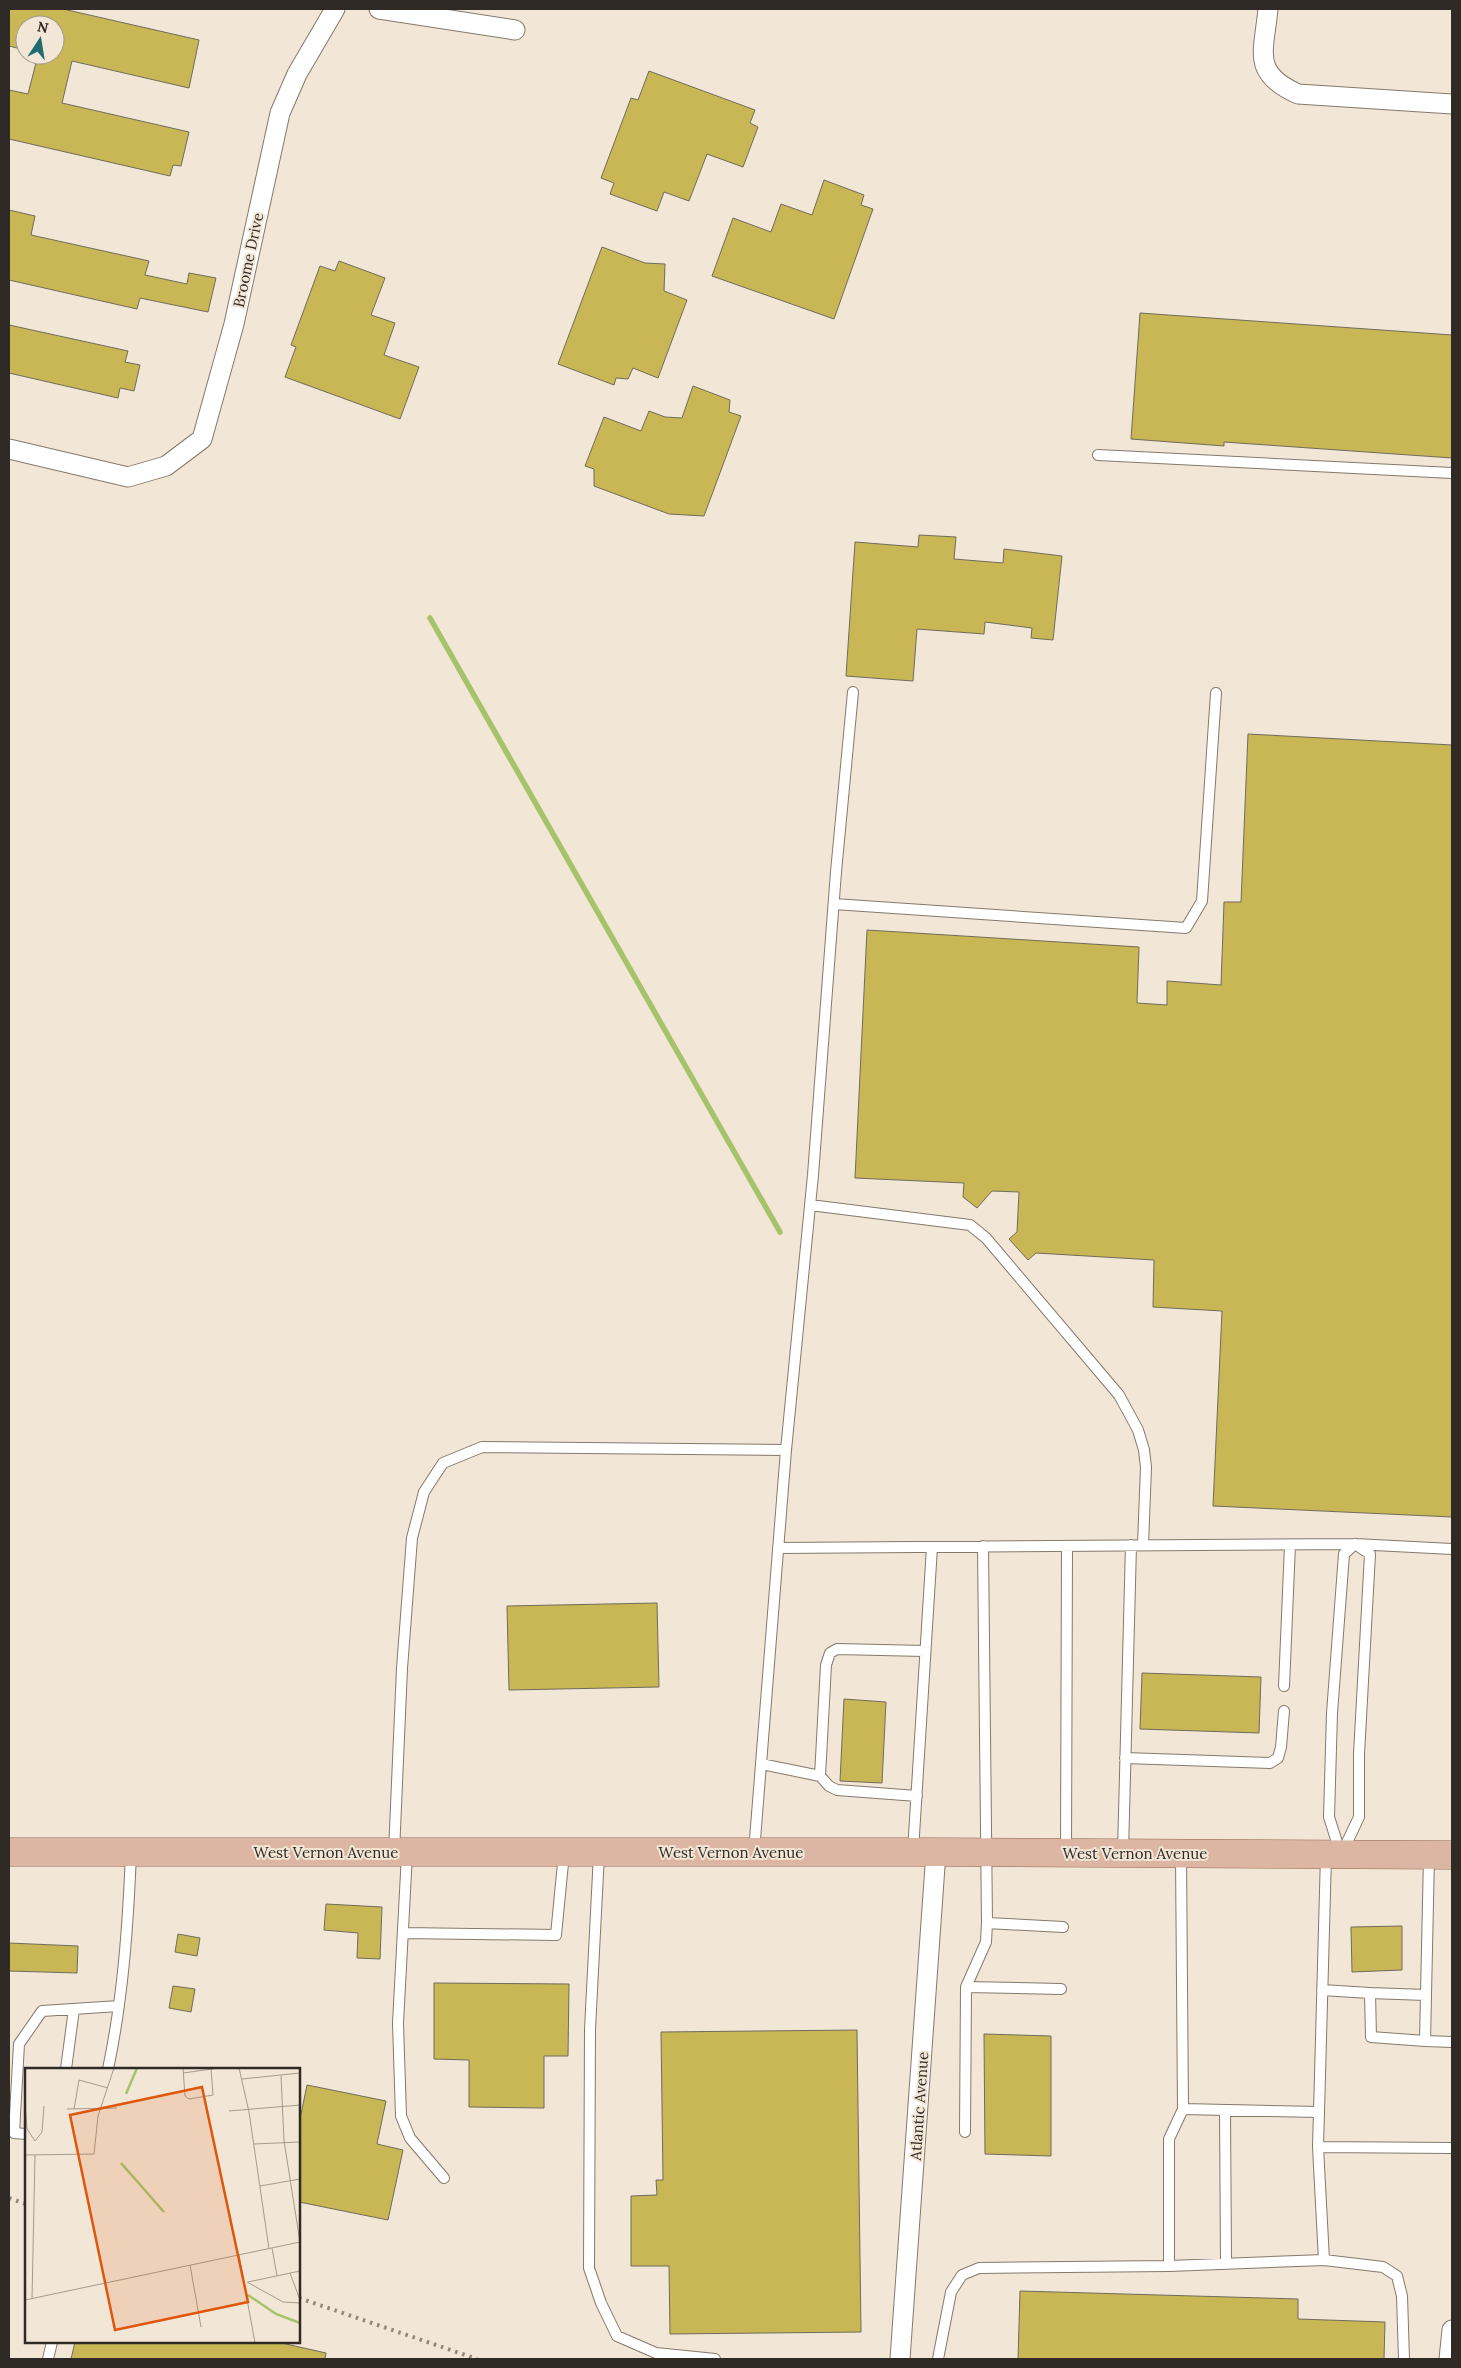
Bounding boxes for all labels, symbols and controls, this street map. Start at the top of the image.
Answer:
north arrow [15,15,65,65]
text: N [36,17,50,37]
street label: Broome Drive [229,211,267,309]
street label: West Vernon Avenue [254,1843,398,1862]
street label: West Vernon Avenue [659,1843,803,1862]
street label: West Vernon Avenue [1063,1844,1207,1863]
street label: Atlantic Avenue [906,2051,932,2162]
inset map [25,2068,300,2343]

